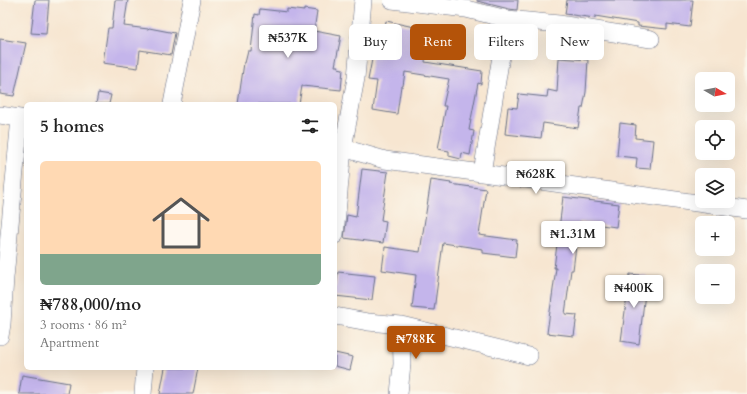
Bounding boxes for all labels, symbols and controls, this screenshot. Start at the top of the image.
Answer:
chip: Buy [349,24,402,60]
chip: Rent [410,24,466,60]
chip: Filters [474,24,538,60]
chip: New [546,24,604,60]
pin: ₦537K [260,25,316,59]
text: ₦537K [268,29,308,47]
north arrow [695,72,735,112]
map controls [695,72,735,304]
text: 5 homes [40,115,104,138]
icon: filters [299,115,321,137]
button: locate [695,120,735,160]
pin: ₦628K [508,161,564,195]
text: ₦628K [516,165,556,183]
button: layers [695,168,735,208]
icon: home [145,187,217,259]
button: + [695,216,735,256]
pin: ₦1.31M [540,221,606,255]
text: ₦1.31M [550,225,596,243]
button: − [695,264,735,304]
pin: ₦400K [606,275,662,309]
text: ₦400K [614,279,654,297]
text: ₦788,000/mo [40,293,141,316]
text: 3 rooms · 86 m² [40,316,127,334]
pin: ₦788K [388,326,444,360]
text: ₦788K [396,330,436,348]
text: Apartment [40,334,99,352]

